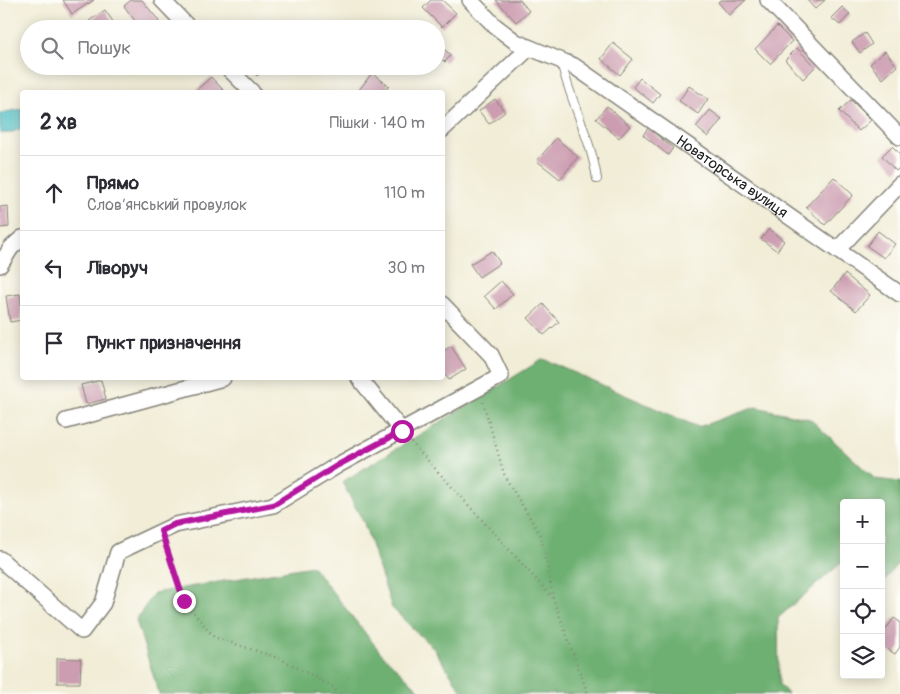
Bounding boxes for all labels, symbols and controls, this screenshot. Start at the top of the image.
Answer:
search box [20,20,445,75]
icon: search [38,34,66,62]
text: Пошук [78,36,131,60]
text: 2 хв [40,109,77,136]
text: Пішки · 140 m [330,113,425,133]
street label: Новаторська вулиця [672,131,791,222]
text: Прямо [87,171,139,195]
icon: ahead [40,179,68,207]
text: 110 m [384,183,425,203]
text: Словʼянський провулок [87,195,247,215]
icon: left [40,254,68,282]
text: Ліворуч [87,256,148,280]
text: 30 m [387,258,425,278]
icon: arrive [40,329,68,357]
text: Пункт призначення [87,331,241,355]
route start [391,420,414,443]
map controls [840,499,885,679]
button: + [840,499,885,544]
button: − [840,544,885,589]
button: locate [840,589,885,634]
route end [173,590,196,613]
button: layers [840,634,885,679]

